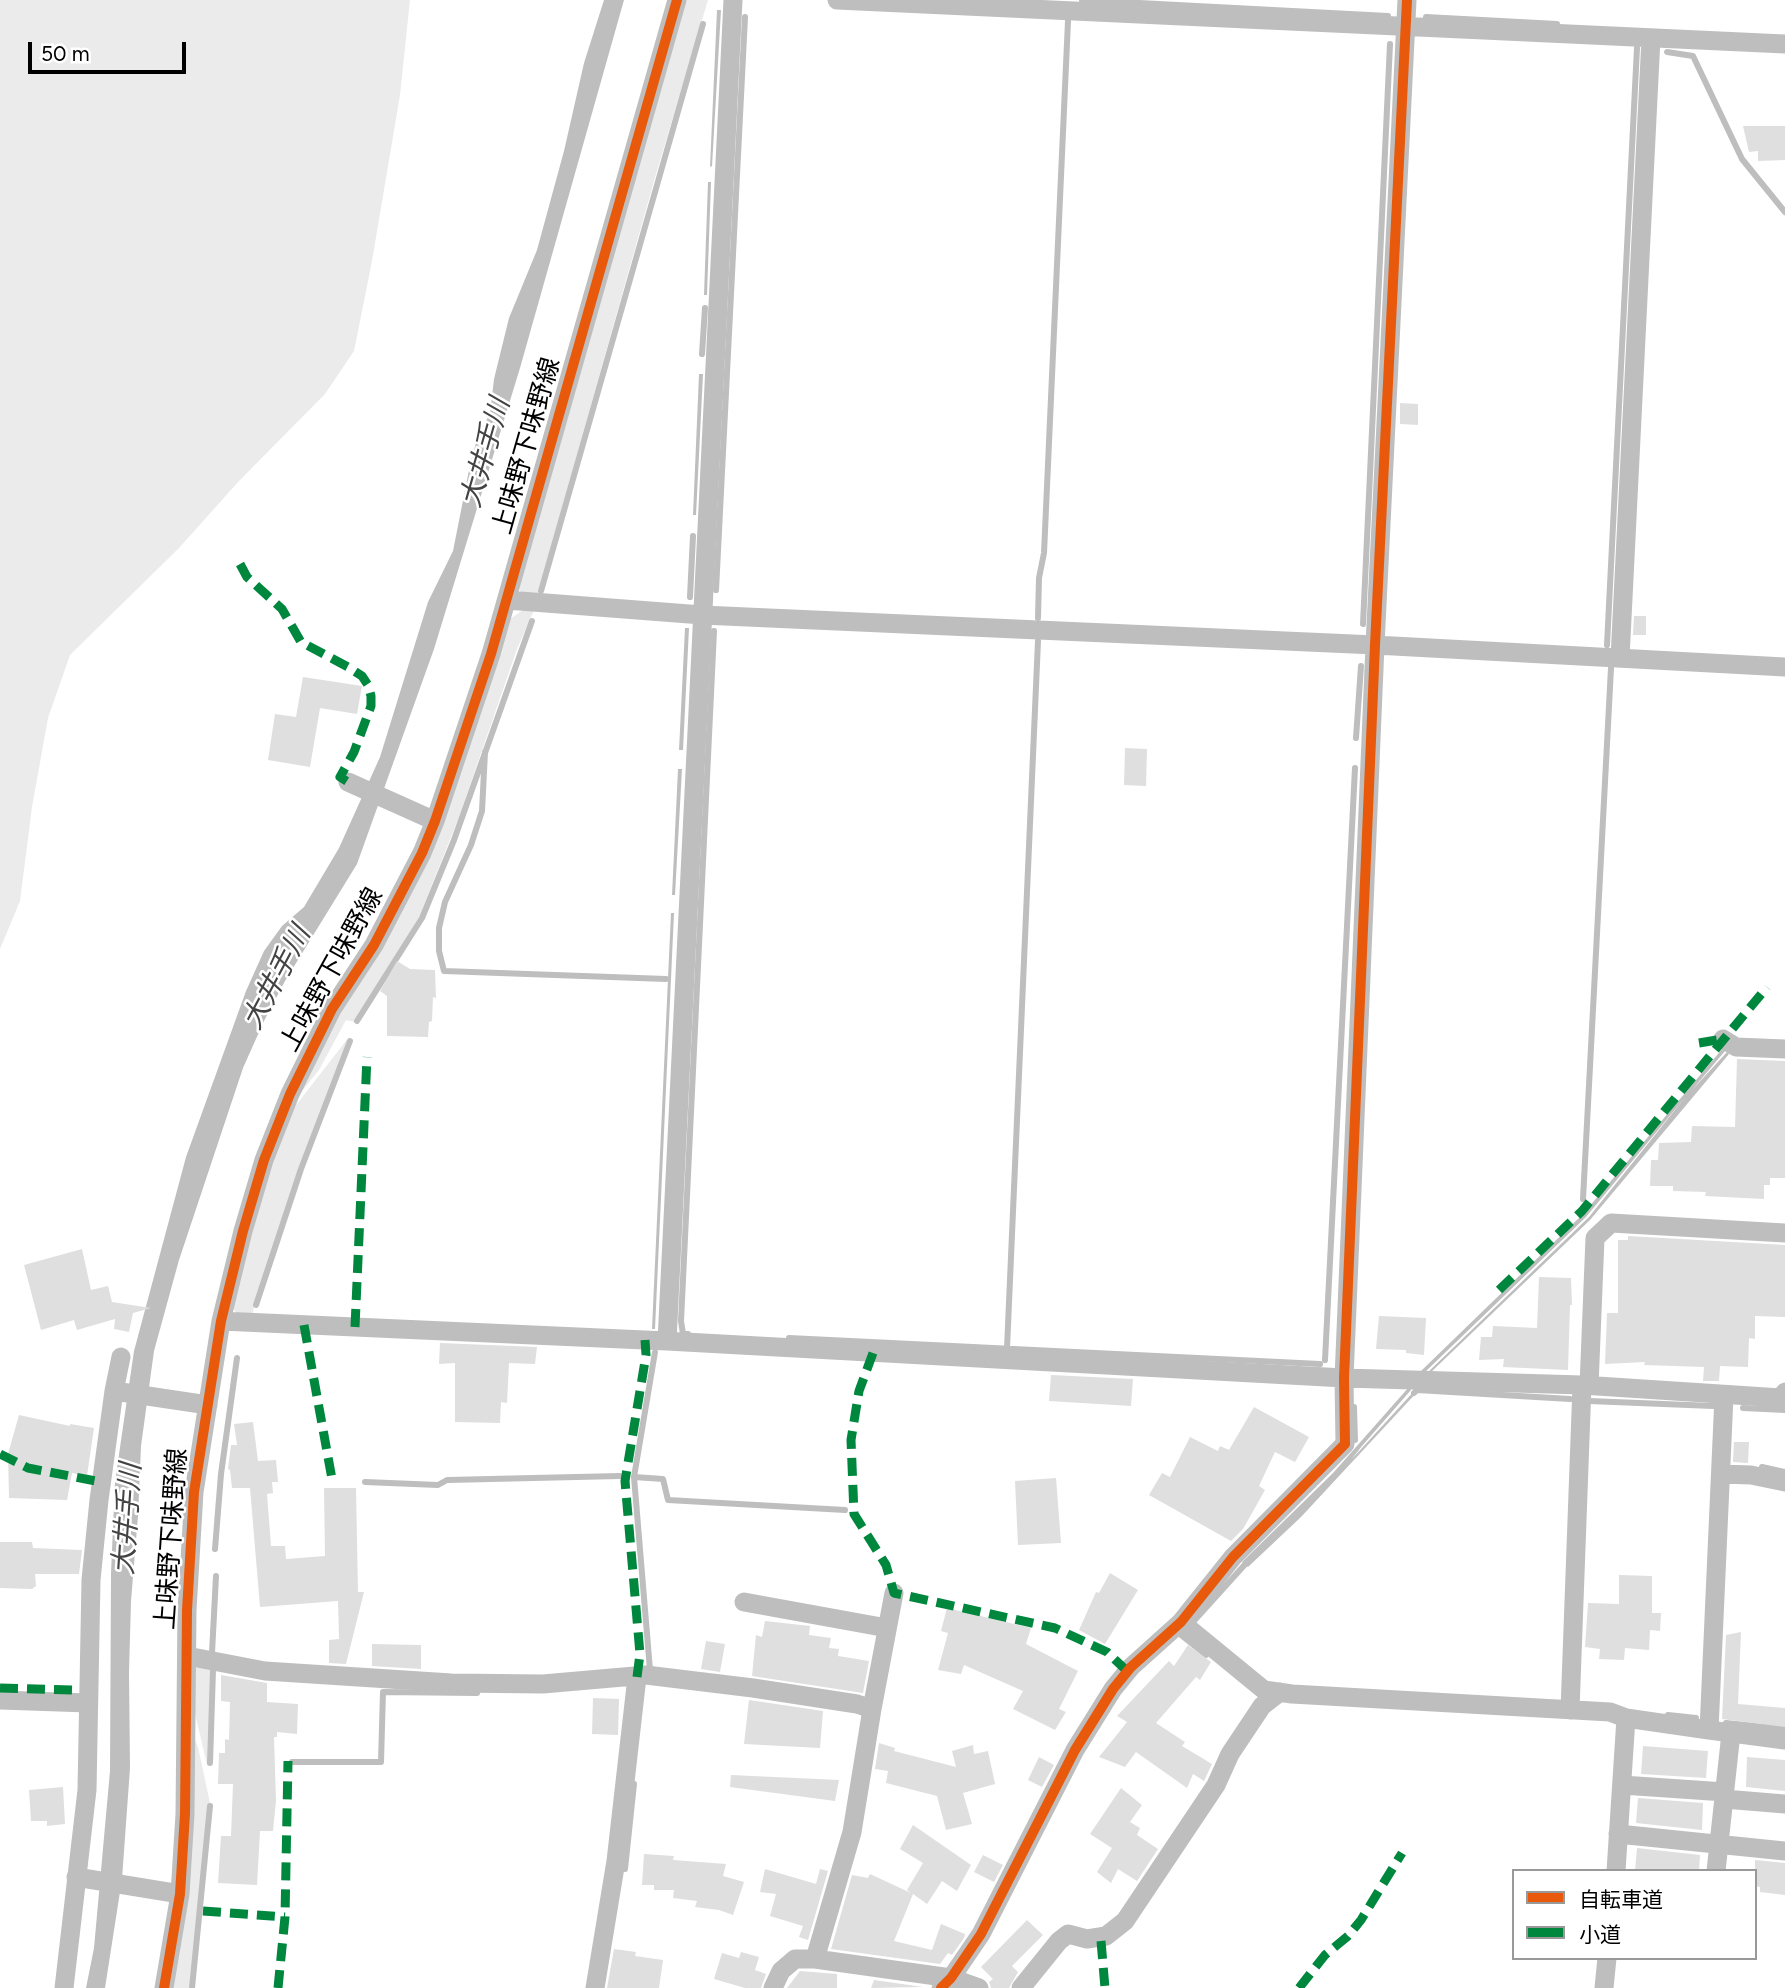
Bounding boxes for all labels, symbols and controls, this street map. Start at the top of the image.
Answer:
scale bar [32,28,189,72]
text: 50 m [41,41,90,66]
street label: 上味野下味野線 [487,354,567,538]
water label: 大井手川 [454,395,518,511]
street label: 上味野下味野線 [274,883,390,1057]
water label: 大井手川 [236,921,318,1035]
street label: 上味野下味野線 [150,1447,194,1631]
water label: 大井手川 [107,1462,149,1576]
legend [1512,1869,1757,1960]
text: 自転車道 [1579,1887,1663,1912]
text: 小道 [1579,1922,1621,1947]

